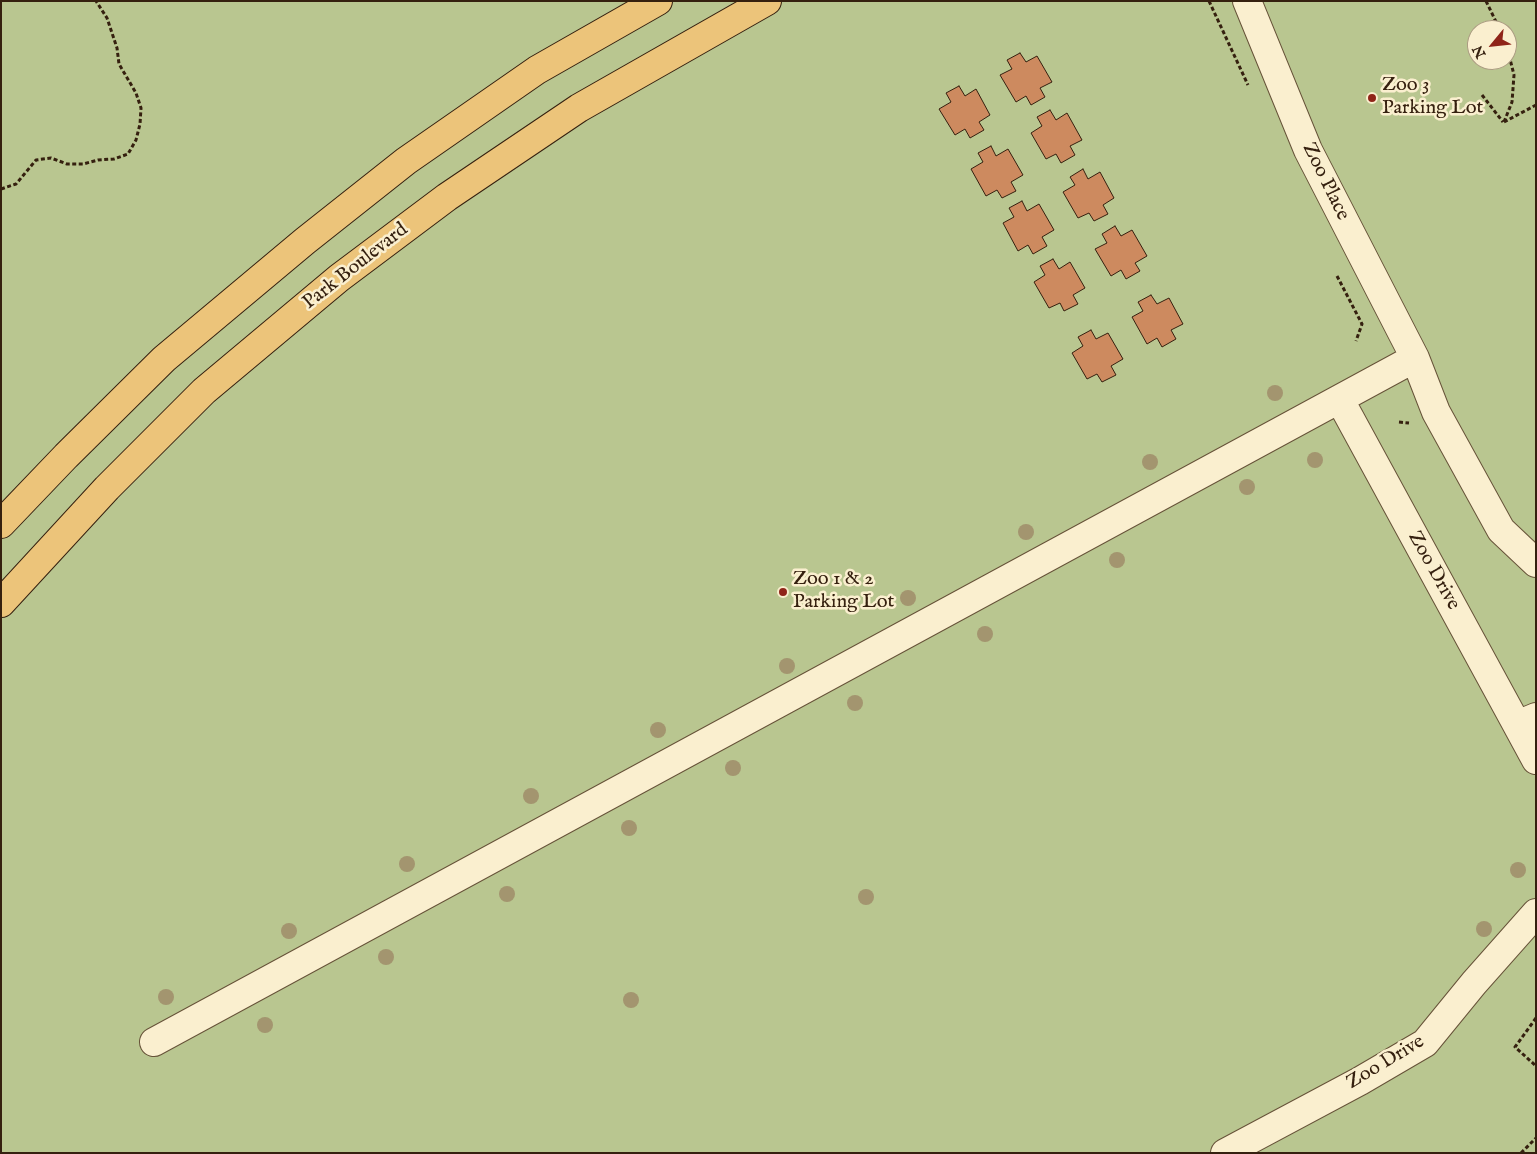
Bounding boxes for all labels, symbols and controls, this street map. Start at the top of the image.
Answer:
north arrow [1467,20,1517,70]
text: N [1469,42,1490,61]
place label: Zoo 3 Parking Lot [1382,74,1483,121]
marker: Zoo 3 Parking Lot [1366,92,1378,104]
street label: Zoo Place [1296,139,1354,225]
street label: Park Boulevard [299,219,413,315]
street label: Zoo Drive [1402,527,1464,615]
place label: Zoo 1 & 2 Parking Lot [793,568,894,615]
marker: Zoo 1 & 2 Parking Lot [777,586,789,598]
street label: Zoo Drive [1343,1030,1429,1096]

